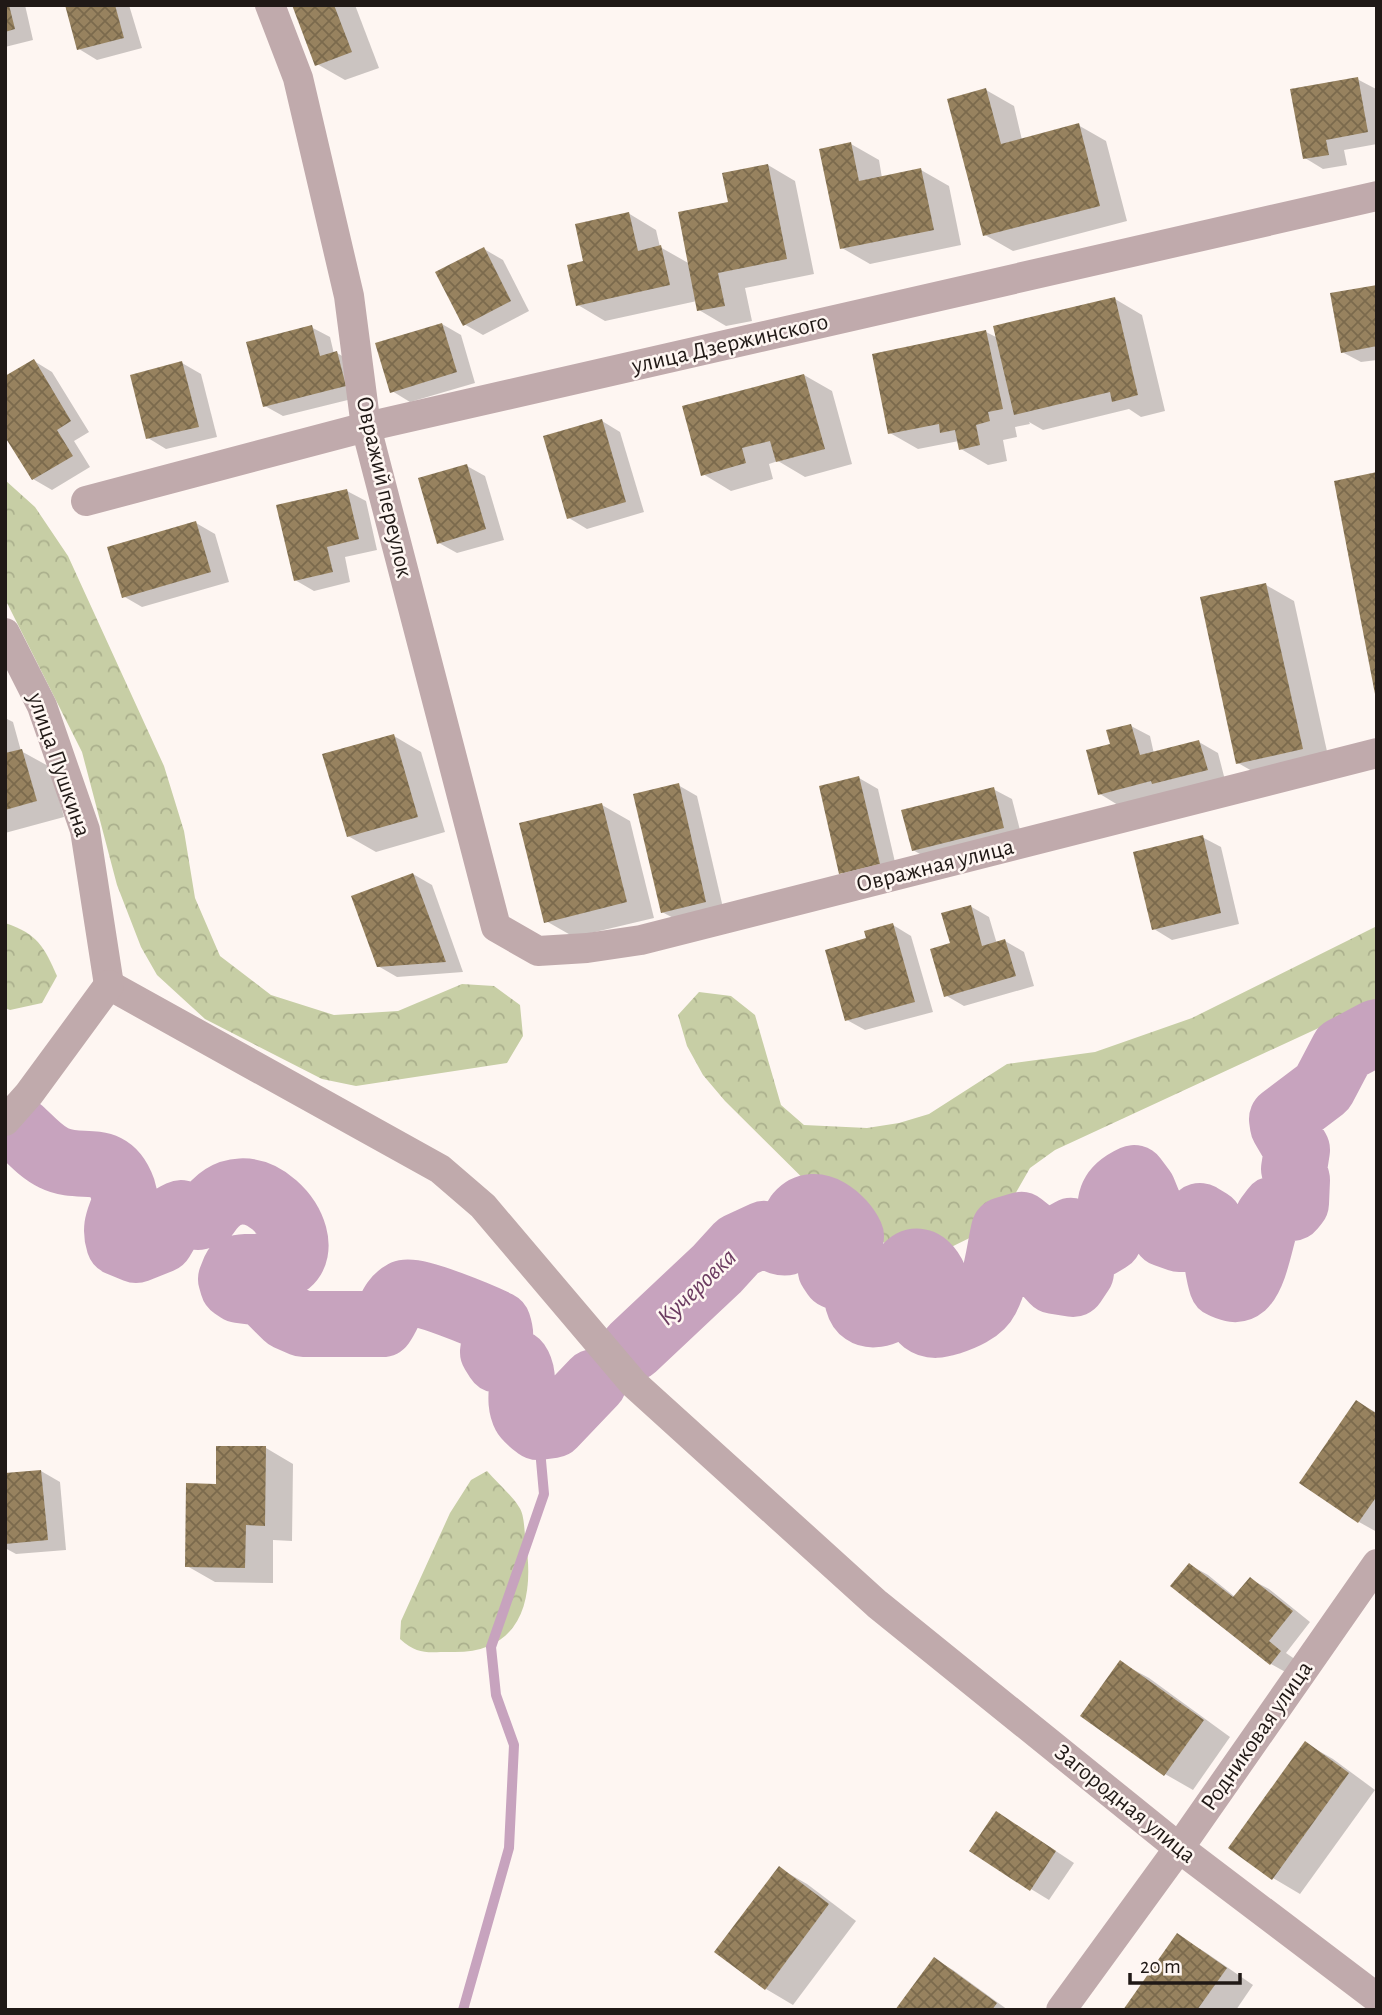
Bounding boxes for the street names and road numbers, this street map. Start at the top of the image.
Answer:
street label: улица Дзержинского [629,310,831,378]
street label: Овражий переулок [351,394,417,580]
street label: улица Пушкина [23,689,95,840]
street label: Овражная улица [854,835,1016,897]
street label: Родниковая улица [1197,1657,1317,1815]
street label: Загородная улица [1050,1740,1200,1868]

